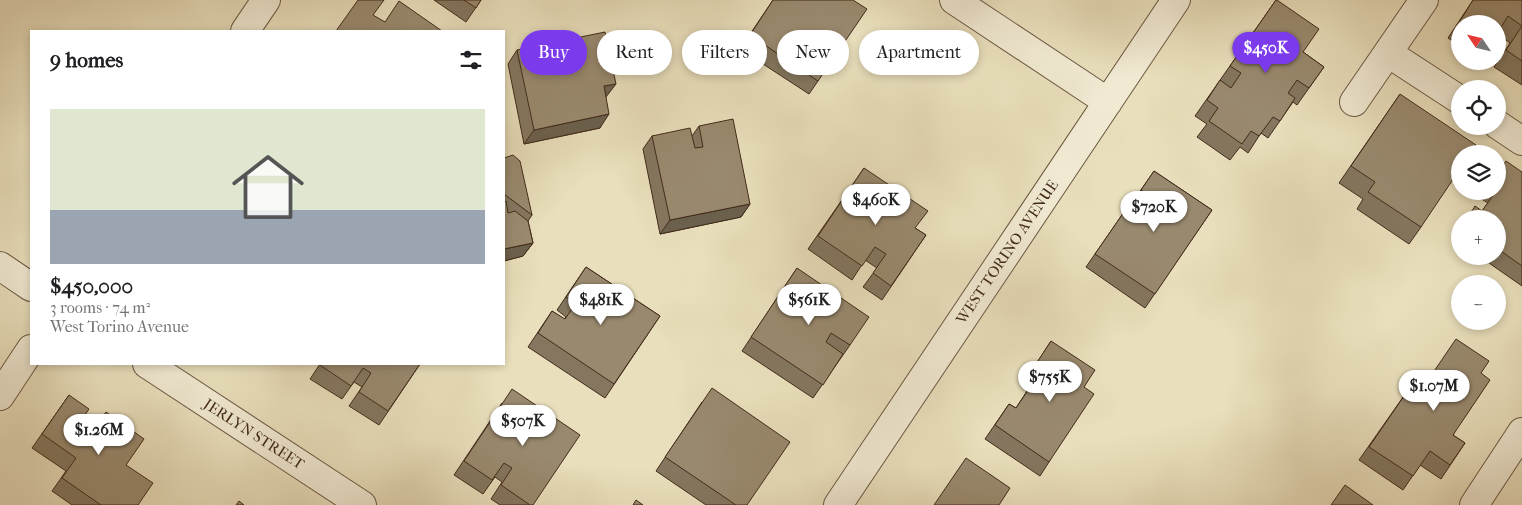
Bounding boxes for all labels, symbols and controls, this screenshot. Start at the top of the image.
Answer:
north arrow [1451,15,1506,70]
map controls [1451,15,1506,330]
chip: Buy [520,30,587,75]
chip: Rent [597,30,672,75]
chip: Filters [682,30,767,75]
chip: New [777,30,849,75]
chip: Apartment [859,30,979,75]
pin: $450K [1231,32,1301,74]
text: $450K [1243,38,1289,57]
icon: filters [457,46,485,74]
text: 9 homes [50,48,123,72]
button: locate [1451,80,1506,135]
icon: home [223,142,313,232]
button: layers [1451,145,1506,200]
street label: WEST TORINO AVENUE [952,177,1062,328]
pin: $460K [841,184,911,226]
text: $460K [852,190,900,209]
pin: $720K [1119,190,1189,233]
text: $720K [1131,197,1177,216]
button: + [1451,210,1506,265]
text: $450,000 [50,274,133,298]
button: − [1451,275,1506,330]
pin: $481K [566,284,636,326]
pin: $561K [774,284,844,326]
text: $481K [579,290,623,309]
text: $561K [788,290,830,309]
text: 3 rooms · 74 m² [50,298,150,317]
text: West Torino Avenue [50,317,189,336]
pin: $755K [1015,360,1085,403]
text: $755K [1029,367,1071,386]
pin: $1.07M [1393,370,1475,412]
text: $1.07M [1410,376,1458,395]
street label: JERLYN STREET [200,394,308,474]
pin: $507K [488,404,558,447]
text: $507K [501,411,545,430]
pin: $1.26M [58,414,140,456]
text: $1.26M [74,420,124,439]

